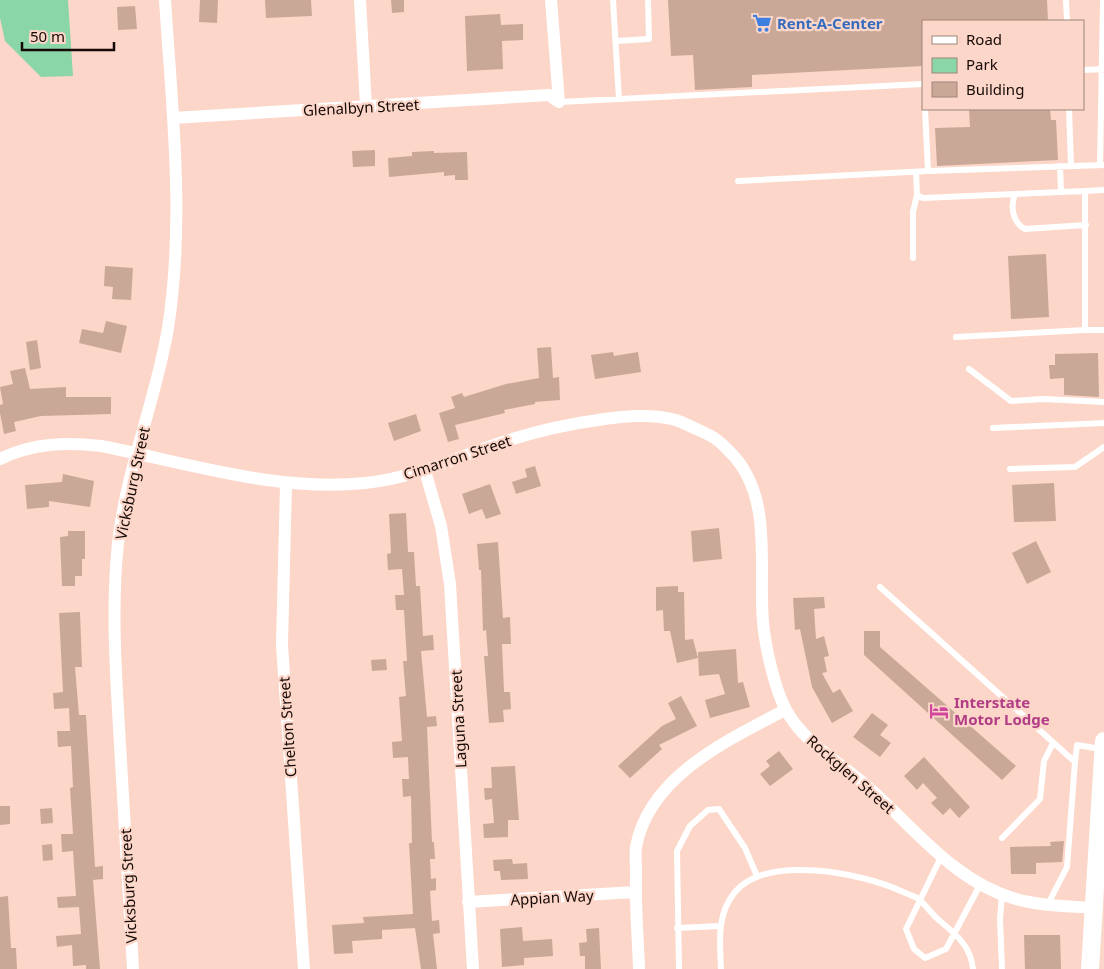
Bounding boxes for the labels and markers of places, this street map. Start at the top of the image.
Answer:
supermarket icon: Rent-A-Center [751,12,773,34]
place label: Rent-A-Center [777,13,883,33]
place label: Interstate Motor Lodge [954,692,1050,729]
hotel icon: Interstate Motor Lodge [928,700,950,722]

